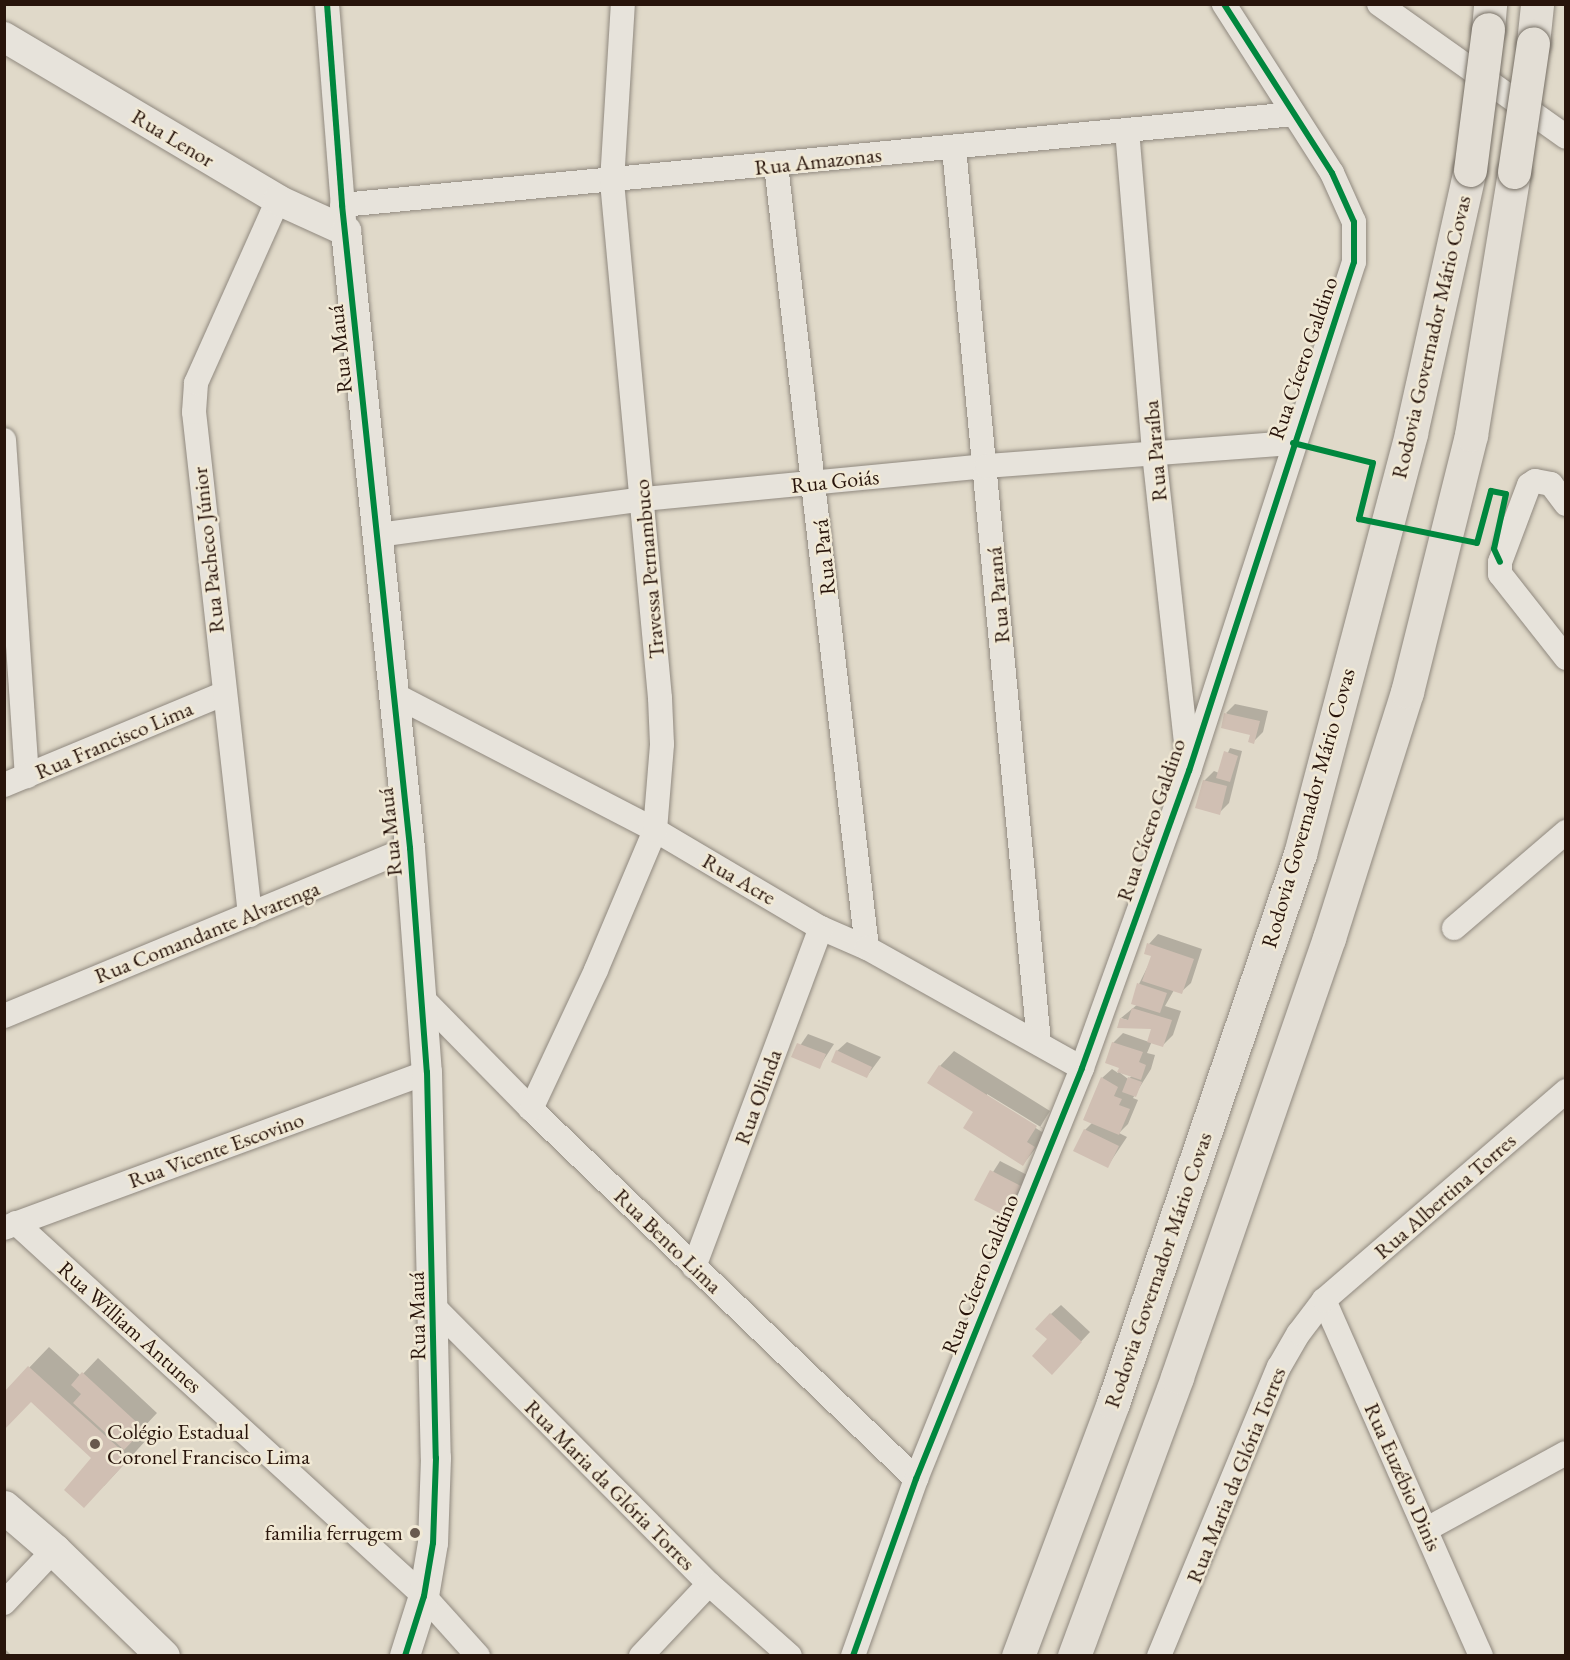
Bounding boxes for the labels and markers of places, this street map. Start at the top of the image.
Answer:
place label: Colégio Estadual Coronel Francisco Lima [107,1418,310,1470]
marker: Colégio Estadual Coronel Francisco Lima [88,1437,102,1451]
place label: familia ferrugem [265,1520,403,1546]
marker: familia ferrugem [408,1526,422,1540]

